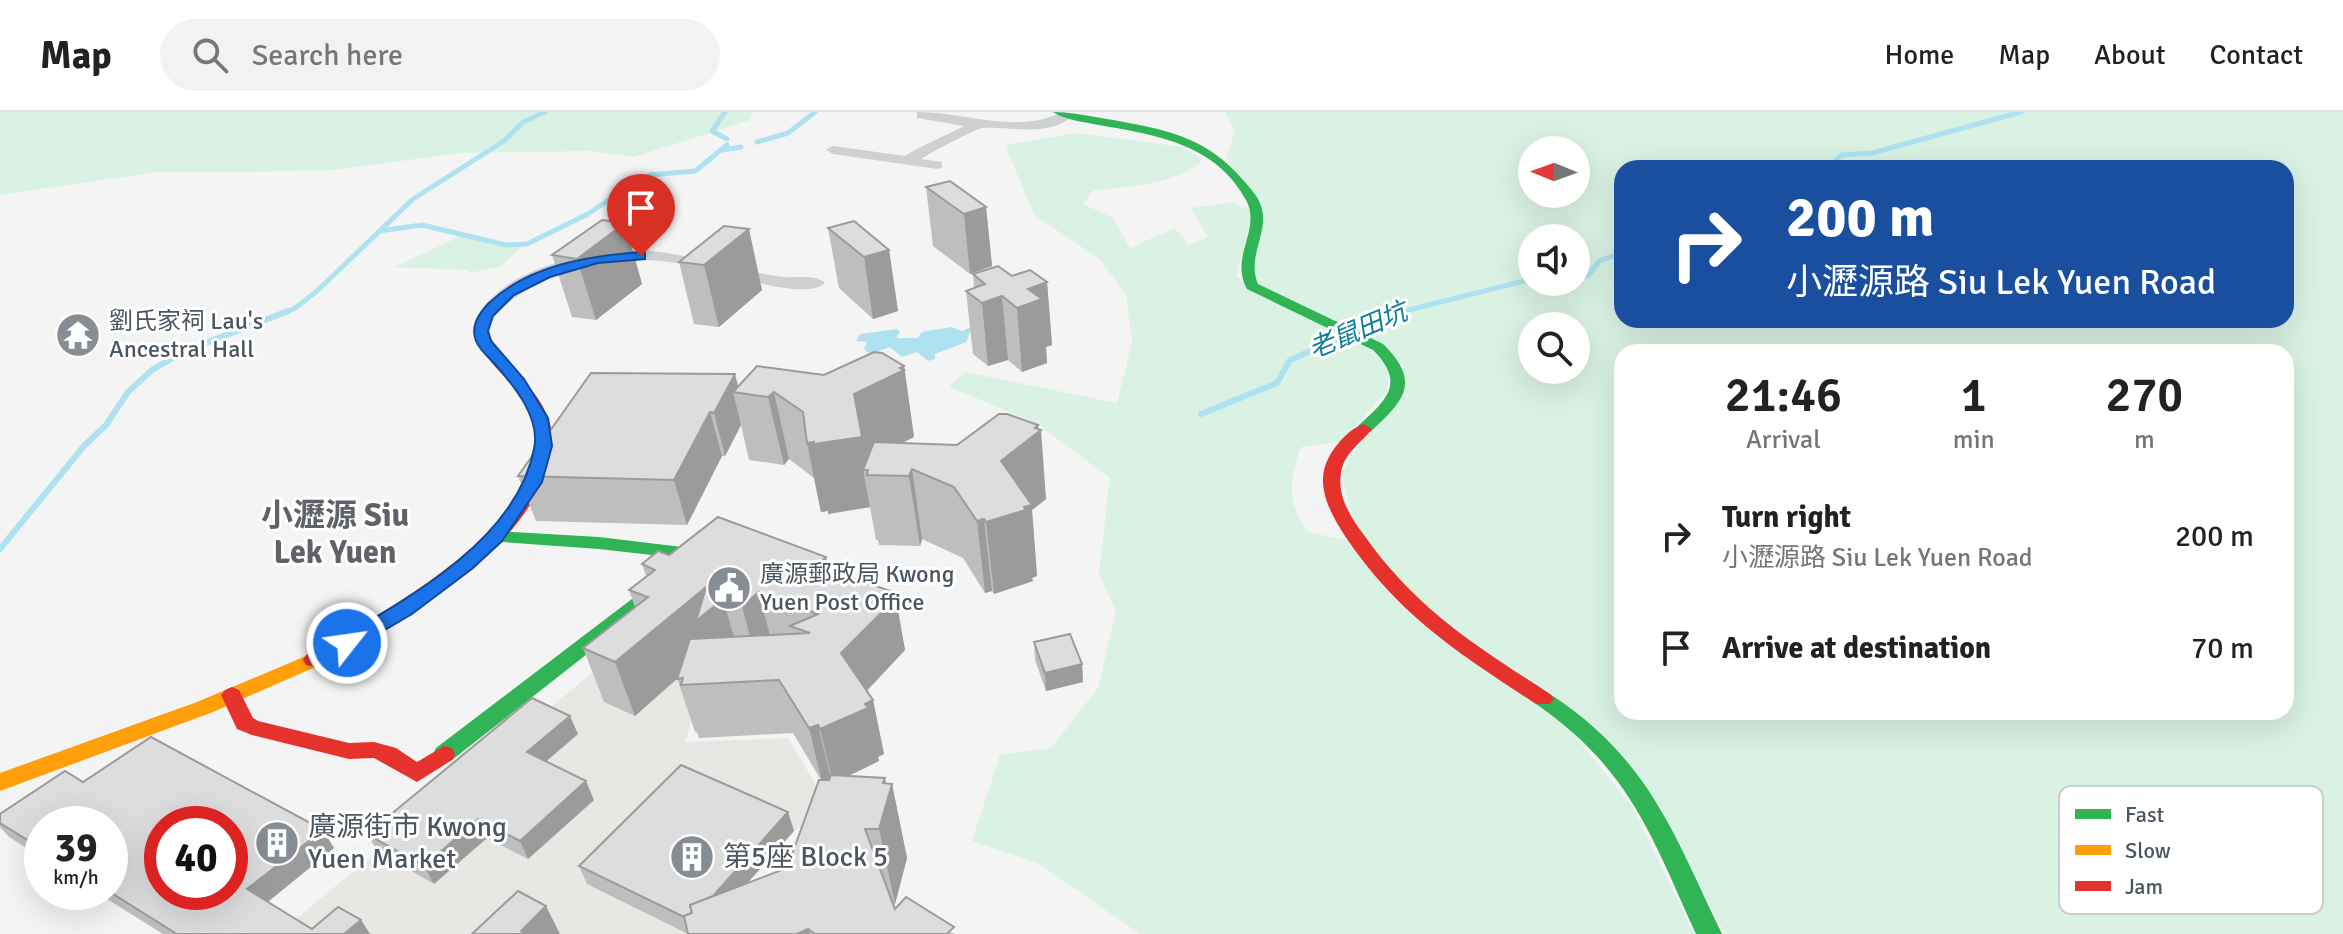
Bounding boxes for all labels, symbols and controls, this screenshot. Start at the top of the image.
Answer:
search box [160,19,720,91]
text: Map [40,32,112,79]
icon: search [188,33,232,77]
text: Search here [252,37,403,74]
text: Home [1885,38,1954,72]
text: Map [1998,38,2050,72]
text: About [2094,38,2166,72]
text: Contact [2210,38,2303,72]
north arrow [1518,136,1590,208]
map controls [1518,136,1590,384]
pin [607,174,675,256]
text: 200 m [1786,183,1934,252]
icon: arrive [619,186,663,230]
icon: right [1654,192,1758,296]
button: sound [1518,224,1590,296]
text: 小瀝源路 Siu Lek Yuen Road [1786,260,2216,305]
water label: 老鼠田坑 [1304,294,1416,366]
place label: 劉氏家祠 Lau's Ancestral Hall [109,306,263,364]
temple icon: 劉氏家祠 Lau's Ancestral Hall [54,311,102,359]
button: search [1518,312,1590,384]
text: 21:46 [1725,366,1842,425]
text: 1 [1961,366,1987,425]
text: 270 [2105,366,2183,425]
text: Arrival [1746,424,1821,456]
text: min [1953,424,1995,456]
text: m [2134,424,2155,456]
district label: 小瀝源 Siu Lek Yuen [261,496,409,572]
text: Turn right [1722,499,1851,536]
icon: right [1654,514,1698,558]
text: 200 m [2175,518,2254,555]
text: 小瀝源路 Siu Lek Yuen Road [1722,542,2033,574]
place label: 廣源郵政局 Kwong Yuen Post Office [760,559,954,617]
public building icon: 廣源郵政局 Kwong Yuen Post Office [705,564,753,612]
position arrow [305,601,389,685]
icon: arrive [1654,626,1698,670]
text: Arrive at destination [1722,630,1991,667]
text: 70 m [2191,630,2254,667]
legend [2059,786,2323,914]
text: Fast [2125,801,2165,828]
speed limit sign: 40 [144,806,248,910]
place label: 廣源街市 Kwong Yuen Market [308,810,507,876]
building icon: 廣源街市 Kwong Yuen Market [253,819,301,867]
text: 39 [54,823,98,873]
building icon: 第5座 Block 5 [668,833,716,881]
text: Slow [2125,837,2171,864]
place label: 第5座 Block 5 [723,840,888,874]
text: km/h [53,865,99,890]
text: Jam [2125,873,2163,900]

